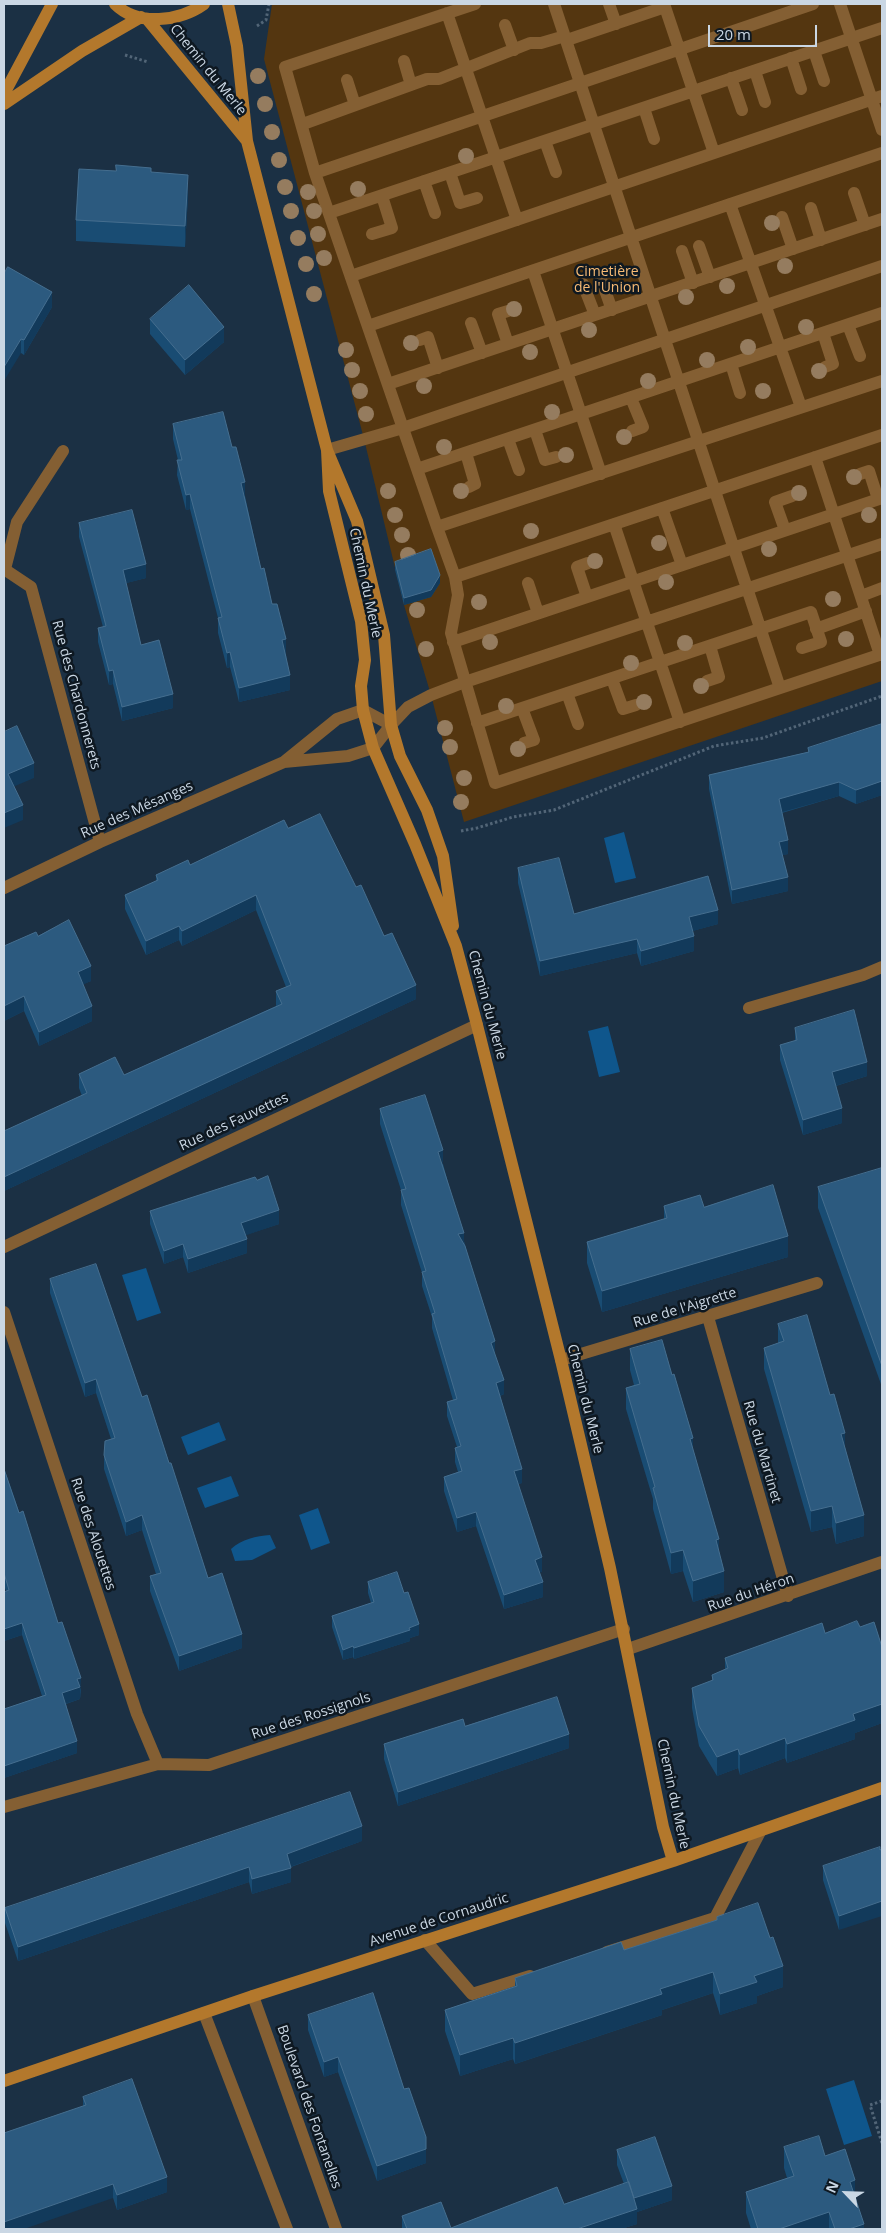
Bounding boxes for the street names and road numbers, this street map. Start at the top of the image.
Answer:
street label: Chemin du Merle [166,21,250,119]
street label: Chemin du Merle [345,526,385,640]
street label: Rue des Chardonnerets [48,619,104,771]
street label: Rue des Mésanges [78,778,196,842]
street label: Chemin du Merle [464,949,510,1061]
street label: Rue des Fauvettes [177,1089,291,1155]
street label: Rue de l'Aigrette [631,1284,739,1332]
street label: Chemin du Merle [563,1342,607,1456]
street label: Rue du Martinet [739,1399,785,1505]
street label: Rue des Alouettes [67,1476,119,1592]
street label: Rue du Héron [706,1570,796,1616]
street label: Rue des Rossignols [249,1689,373,1743]
street label: Chemin du Merle [653,1737,693,1851]
street label: Avenue de Cornaudric [368,1890,510,1950]
street label: Boulevard des Fontanelles [273,2023,345,2191]

